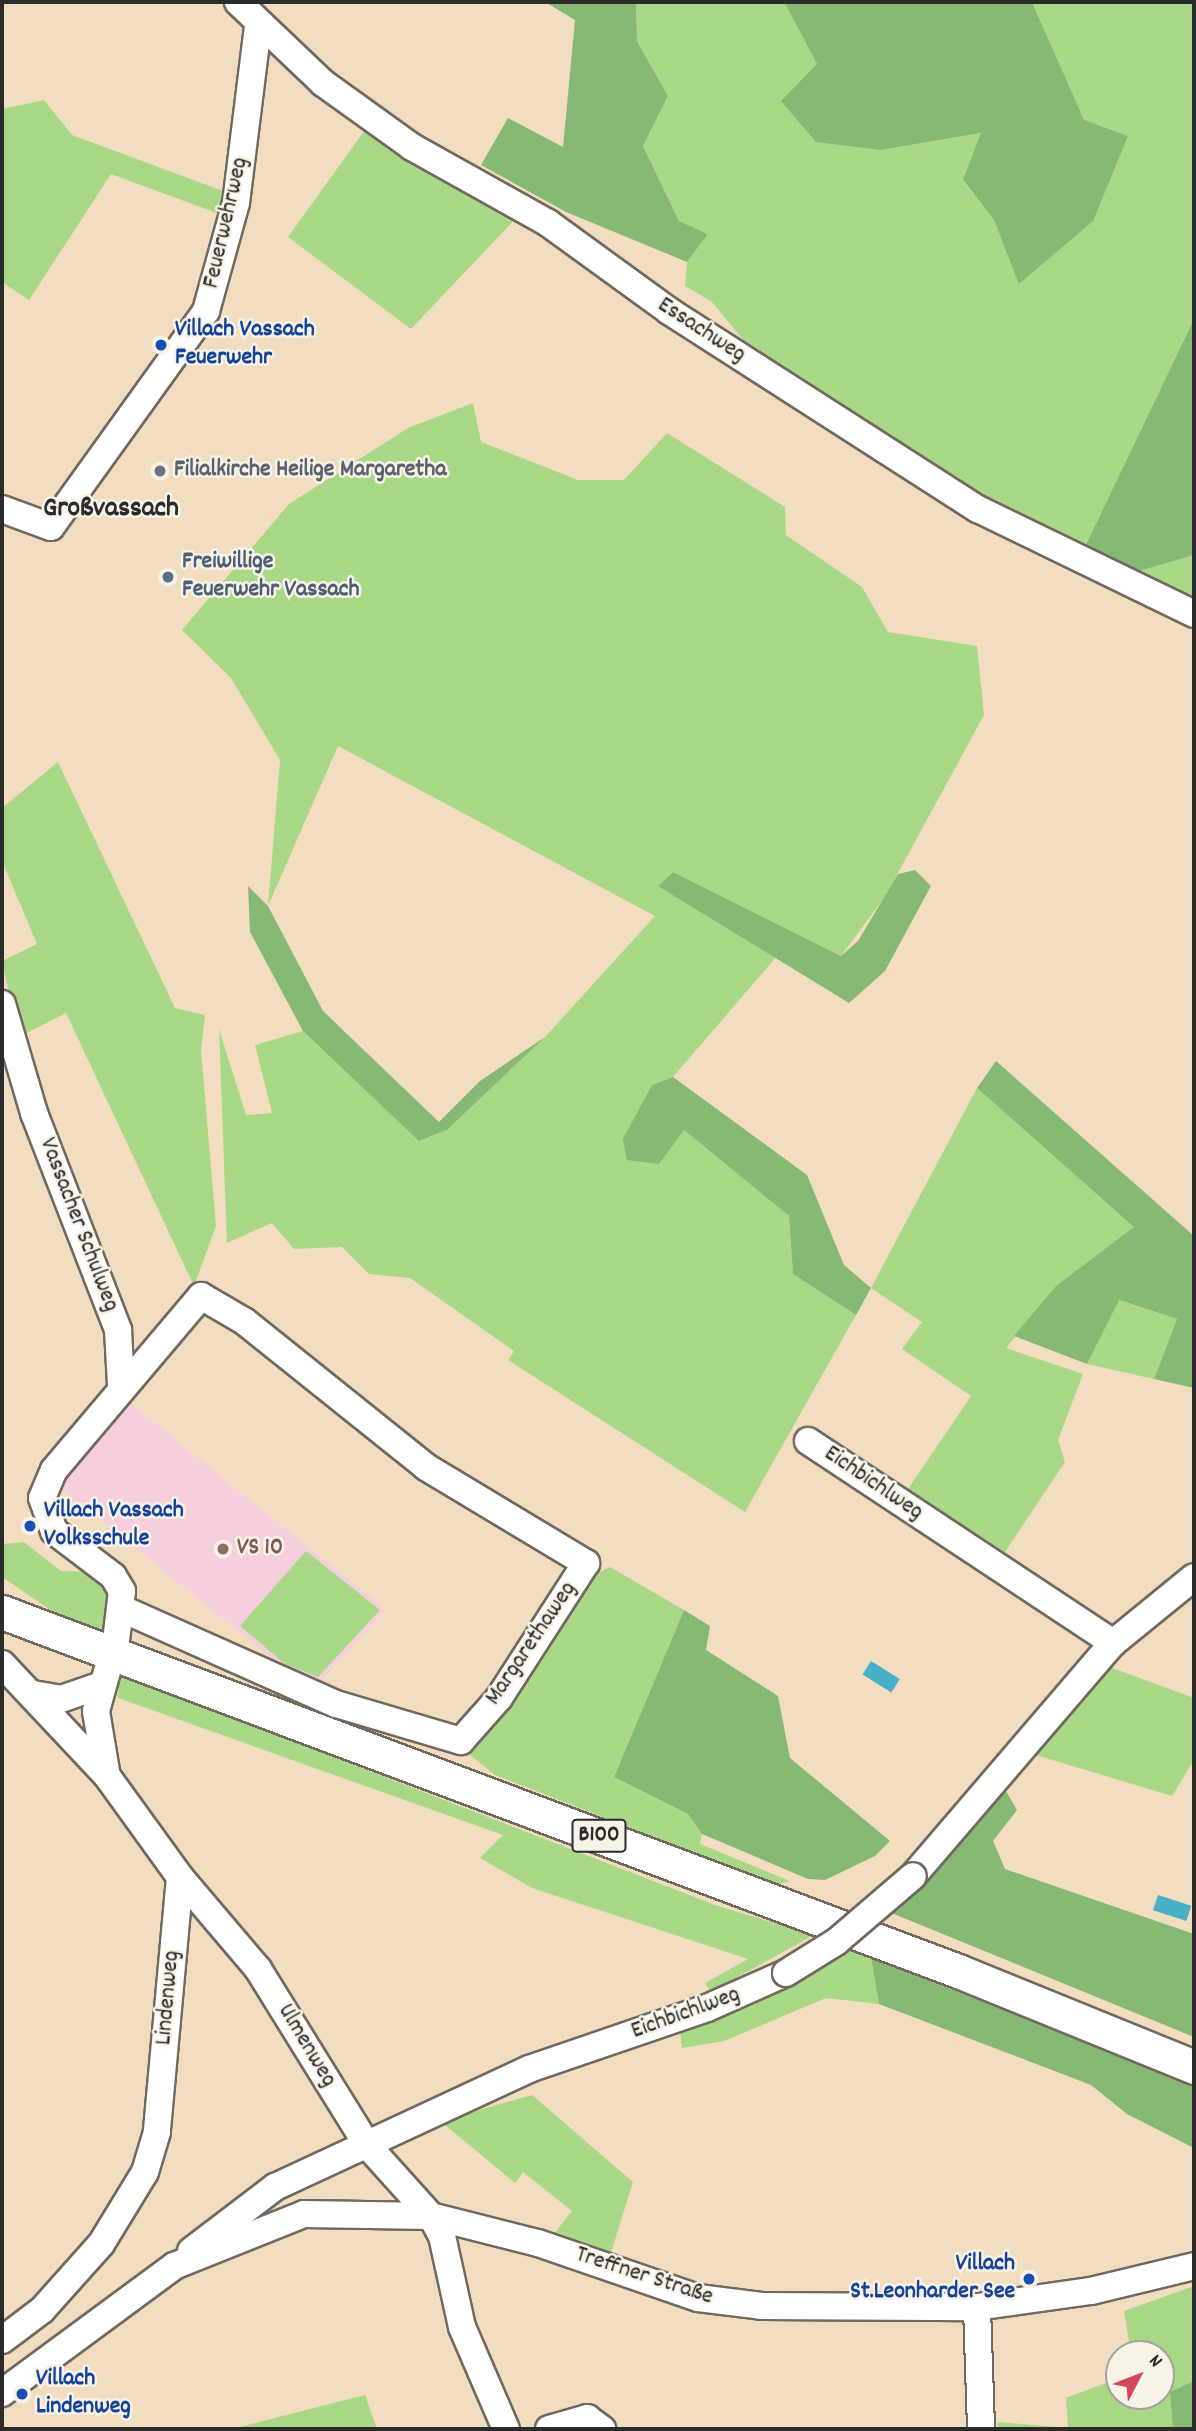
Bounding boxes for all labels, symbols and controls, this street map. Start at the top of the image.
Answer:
street label: Feuerwehrweg [198,155,256,291]
street label: Essachweg [651,292,751,370]
place label: Villach Vassach Feuerwehr [175,317,315,373]
marker: Villach Vassach Feuerwehr [153,337,169,353]
place label: Filialkirche Heilige Margaretha [174,457,446,485]
marker: Filialkirche Heilige Margaretha [152,463,168,479]
district label: Großvassach [43,493,179,527]
place label: Freiwillige Feuerwehr Vassach [182,549,359,605]
marker: Freiwillige Feuerwehr Vassach [160,569,176,585]
street label: Vassacher Schulweg [32,1134,124,1316]
street label: Eichbichlweg [818,1440,928,1528]
place label: Villach Vassach Volksschule [44,1498,184,1554]
marker: Villach Vassach Volksschule [22,1518,38,1534]
place label: VS 10 [237,1535,283,1563]
marker: VS 10 [215,1541,231,1557]
street label: Margarethaweg [480,1577,584,1711]
road number: B100 [571,1816,627,1856]
street label: Lindenweg [151,1950,187,2046]
street label: Eichbichlweg [628,1981,744,2047]
street label: Ulmenweg [270,1999,342,2093]
street label: Treffner Straße [572,2241,716,2313]
place label: Villach St.Leonharder See [850,2251,1015,2307]
marker: Villach St.Leonharder See [1021,2271,1037,2287]
north arrow [1105,2340,1175,2410]
text: N [1141,2349,1168,2374]
place label: Villach Lindenweg [36,2366,131,2422]
marker: Villach Lindenweg [14,2386,30,2402]

